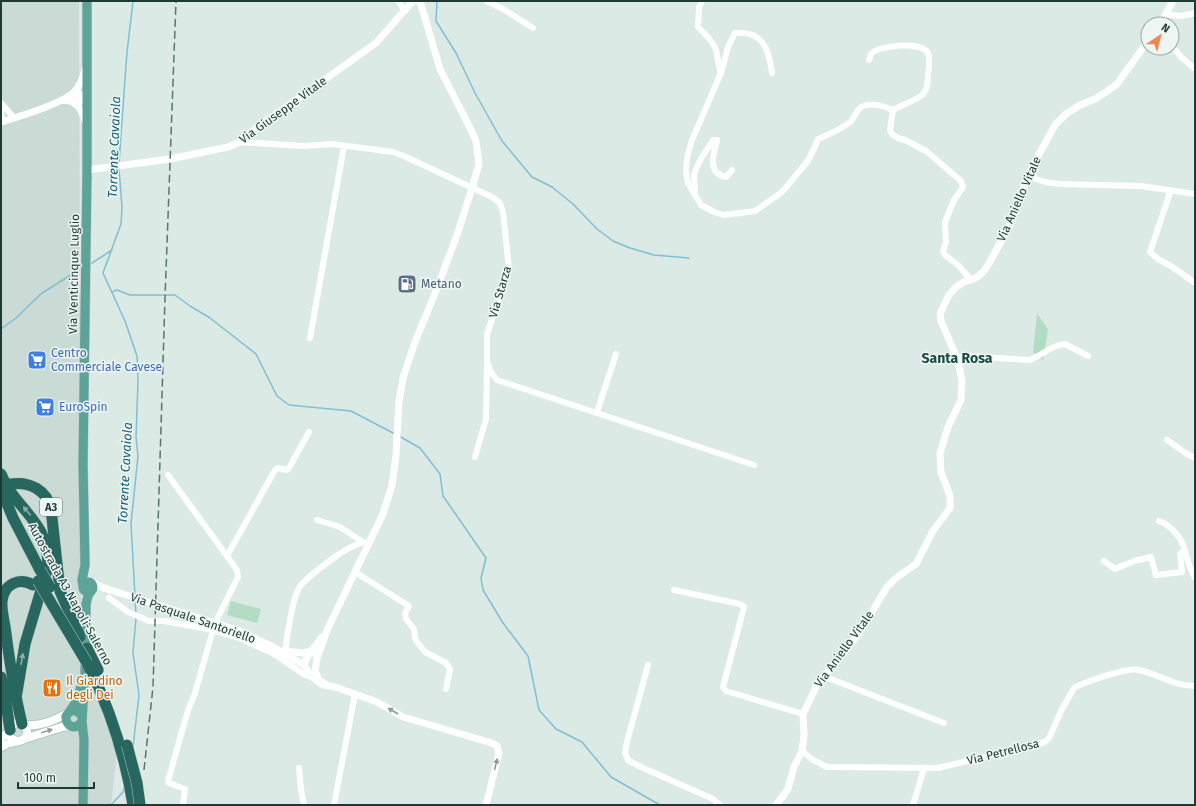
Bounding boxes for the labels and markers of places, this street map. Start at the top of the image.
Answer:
fuel station icon: Metano [396,273,418,295]
place label: Metano [421,277,462,291]
place label: Centro Commerciale Cavese [51,346,162,374]
supermarket icon: Centro Commerciale Cavese [26,349,48,371]
supermarket icon: EuroSpin [34,396,56,418]
place label: EuroSpin [59,400,108,414]
place label: Il Giardino degli Dei [66,674,123,702]
restaurant icon: Il Giardino degli Dei [41,677,63,699]

